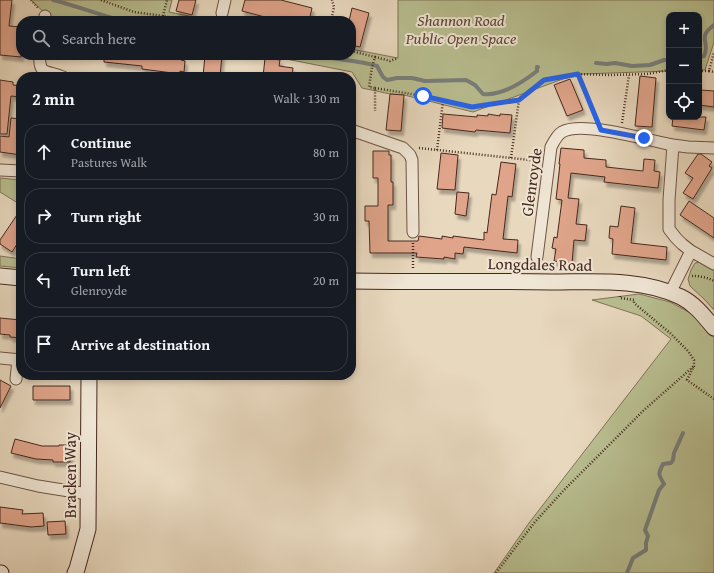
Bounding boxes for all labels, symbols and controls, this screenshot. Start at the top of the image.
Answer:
park label: Shannon Road Public Open Space [405,8,517,50]
map controls [666,12,702,120]
button: + [666,12,702,48]
search box [16,16,356,60]
icon: search [30,27,52,49]
text: Search here [62,28,136,49]
button: − [666,48,702,84]
button: locate [666,84,702,120]
text: 2 min [32,86,74,111]
route start [414,87,432,105]
text: Walk · 130 m [273,89,340,108]
route end [635,129,653,147]
text: Continue [71,132,132,153]
icon: ahead [33,141,55,163]
text: 80 m [313,143,339,162]
street label: Glenroyde [514,146,548,218]
text: Pastures Walk [71,153,147,172]
icon: right [33,205,55,227]
text: Turn right [71,206,142,227]
text: 30 m [313,207,339,226]
street label: Longdales Road [488,251,593,277]
text: Turn left [71,260,130,281]
icon: left [33,269,55,291]
text: 20 m [313,271,339,290]
text: Glenroyde [71,281,127,300]
icon: arrive [33,333,55,355]
text: Arrive at destination [71,334,210,355]
street label: Bracken Way [58,432,82,518]

